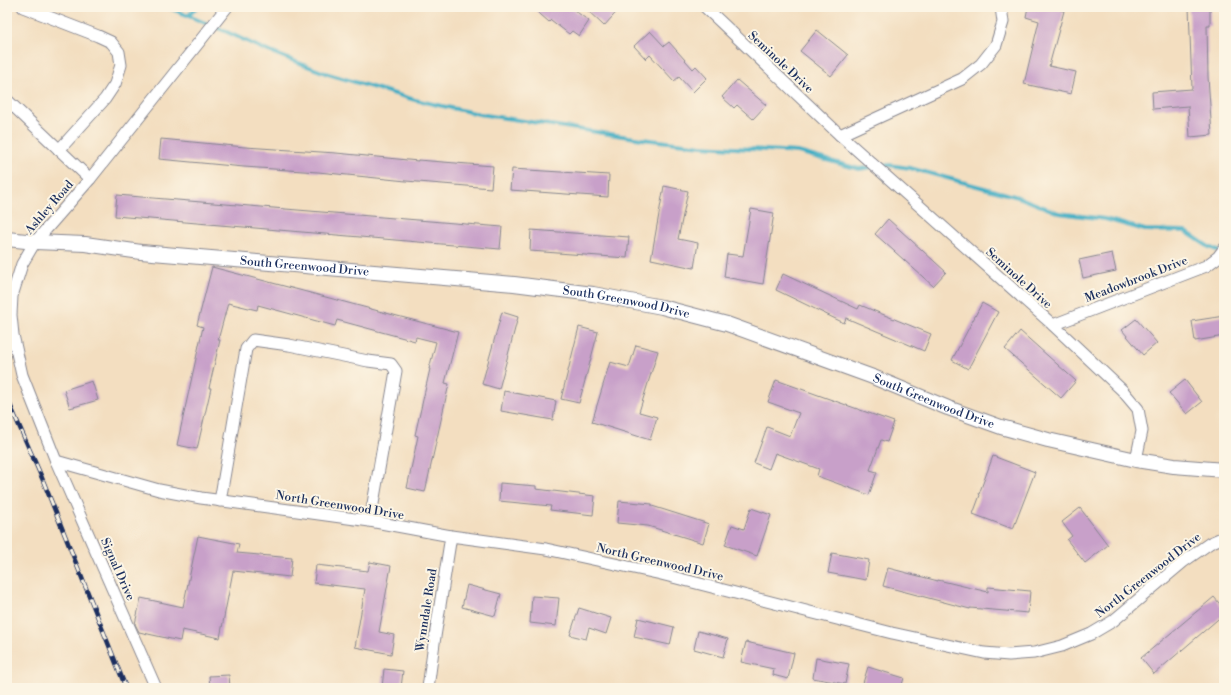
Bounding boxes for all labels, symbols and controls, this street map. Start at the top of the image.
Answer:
street label: Seminole Drive [745,28,816,96]
street label: Ashley Road [21,177,77,238]
street label: Seminole Drive [982,245,1055,312]
street label: Meadowbrook Drive [1083,253,1190,306]
street label: South Greenwood Drive [240,254,370,280]
street label: South Greenwood Drive [562,283,692,322]
street label: South Greenwood Drive [871,371,996,432]
street label: North Greenwood Drive [275,488,405,523]
street label: North Greenwood Drive [1093,530,1204,621]
street label: Signal Drive [97,536,138,603]
street label: North Greenwood Drive [595,541,725,584]
street label: Wynndale Road [412,567,440,654]

